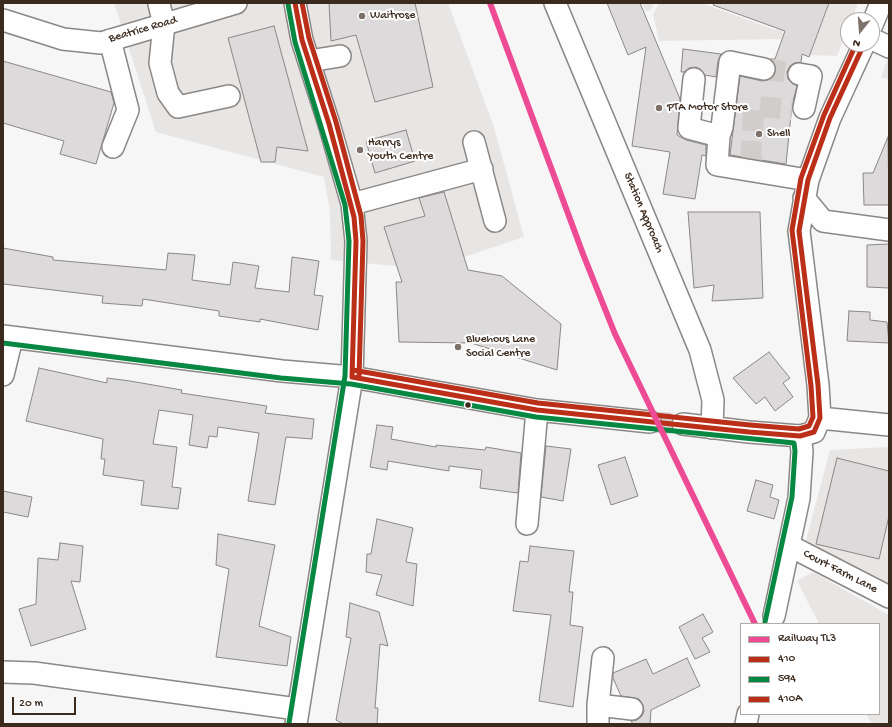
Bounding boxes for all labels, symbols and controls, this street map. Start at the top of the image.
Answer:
place label: Waitrose [370,9,415,23]
marker: Waitrose [357,11,367,21]
north arrow [840,12,880,52]
street label: Beatrice Road [107,13,179,47]
text: N [852,36,862,49]
place label: PTA Motor Store [667,101,748,115]
marker: PTA Motor Store [654,103,664,113]
place label: Shell [767,127,790,141]
marker: Shell [754,129,764,139]
place label: Harrys Youth Centre [368,136,433,164]
marker: Harrys Youth Centre [355,145,365,155]
street label: Station Approach [620,171,666,255]
place label: Bluehous Lane Social Centre [466,333,535,361]
marker: Bluehous Lane Social Centre [453,342,463,352]
unlabelled marker [463,400,473,410]
street label: Court Farm Lane [800,547,880,597]
legend [740,623,880,715]
text: Railway TL3 [778,632,836,646]
text: 410 [778,652,795,666]
text: 594 [778,672,796,686]
scale bar [14,689,78,715]
text: 410A [778,692,802,706]
text: 20 m [19,697,43,711]

